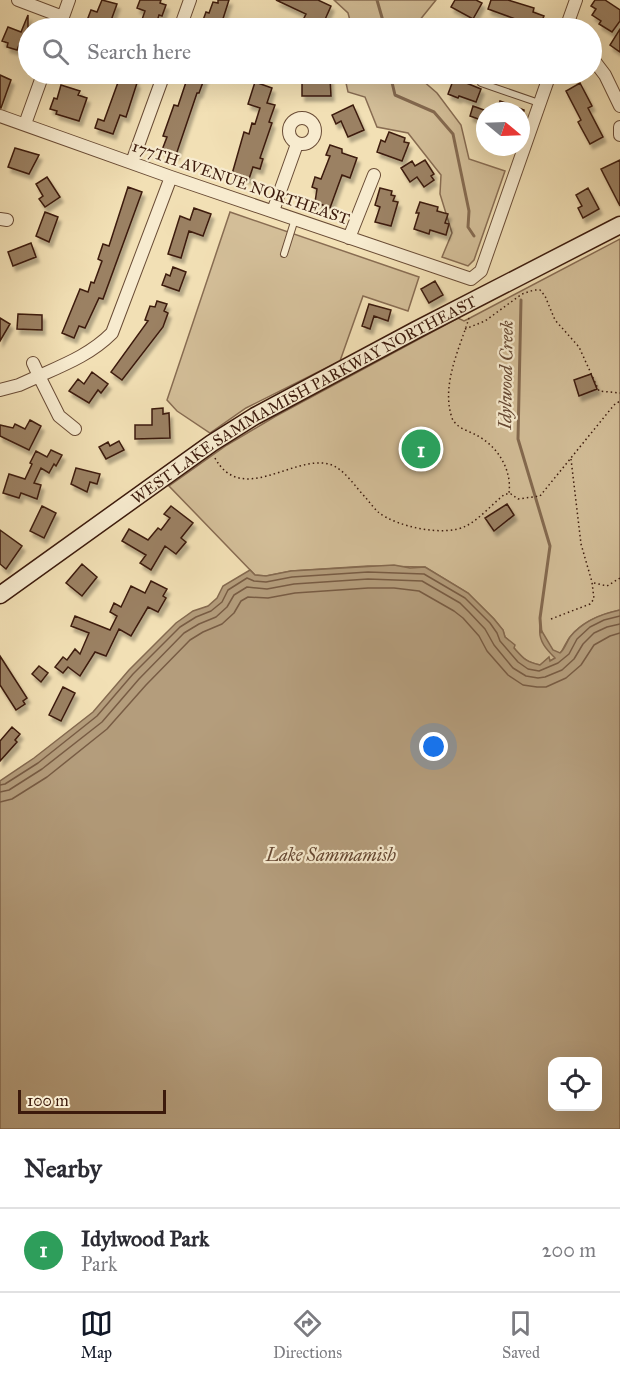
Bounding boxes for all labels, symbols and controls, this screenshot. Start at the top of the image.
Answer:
search box [18,18,602,84]
icon: search [39,35,72,68]
text: Search here [87,38,191,65]
north arrow [476,102,530,156]
street label: 177TH AVENUE NORTHEAST [130,136,352,229]
street label: WEST LAKE SAMMAMISH PARKWAY NORTHEAST [127,292,480,508]
water label: Idylwood Creek [494,320,518,431]
pin: 1 [402,426,440,472]
your location [419,732,448,761]
water label: Lake Sammamish [265,844,396,866]
map controls [548,1057,602,1111]
button: locate [548,1057,602,1111]
scale bar [18,1087,166,1114]
text: 100 m [27,1091,69,1110]
text: Nearby [24,1152,102,1184]
text: Idylwood Park [81,1225,209,1252]
text: 1 [40,1238,47,1262]
text: 200 m [542,1238,596,1262]
text: Park [81,1252,117,1276]
tab: Map [80,1307,113,1362]
tab: Directions [273,1307,342,1362]
tab: Saved [502,1307,540,1362]

